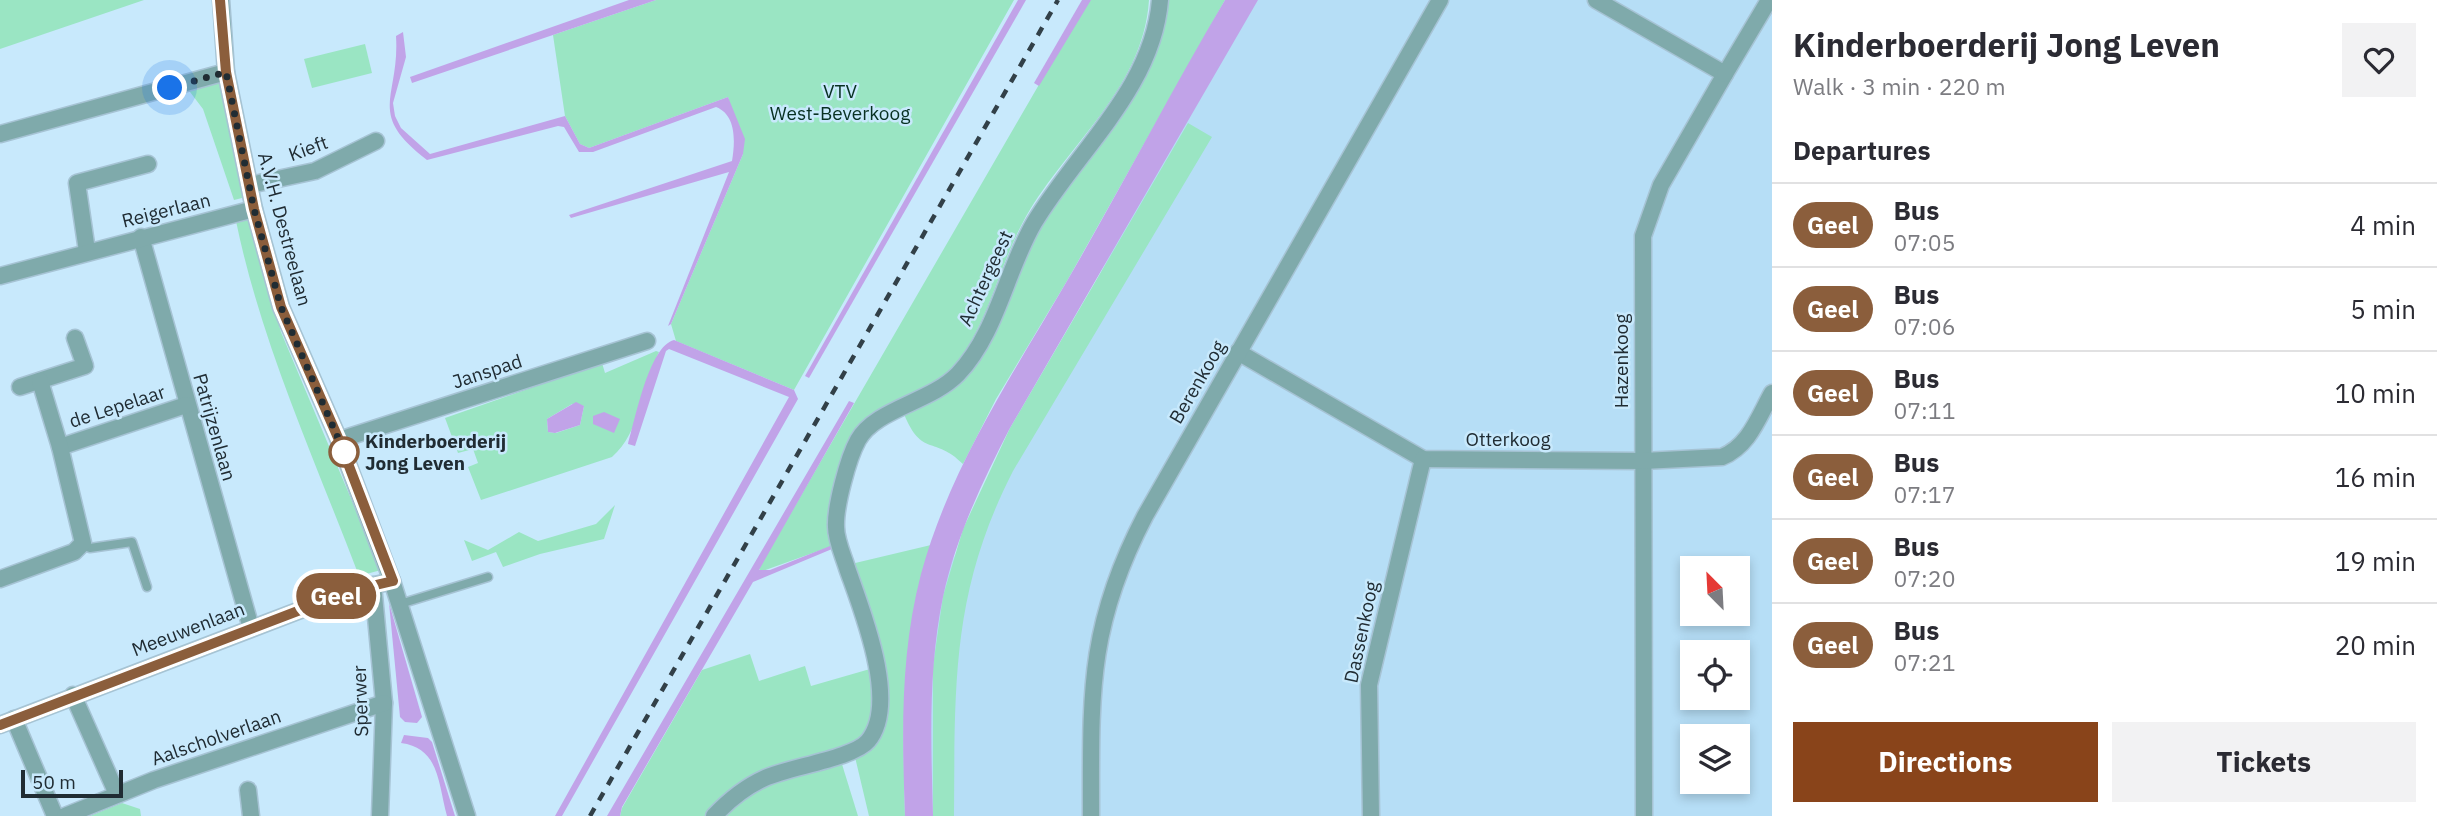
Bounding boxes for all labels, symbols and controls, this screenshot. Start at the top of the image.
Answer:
text: Kinderboerderij Jong Leven [1793,23,2220,66]
button: heart [2342,23,2416,97]
your location [152,70,187,105]
text: Walk · 3 min · 220 m [1793,71,2006,101]
park label: VTV West-Beverkoog [770,79,910,125]
street label: Kieft [285,130,331,166]
text: Departures [1793,133,1931,167]
street label: A.V.H. Destreelaan [253,150,317,308]
street label: Reigerlaan [119,187,213,233]
text: Bus [1894,193,1939,227]
text: 4 min [2350,208,2416,242]
text: Geel [1807,209,1859,241]
street label: Achtergeest [952,226,1018,330]
text: 07:05 [1894,227,1955,257]
text: Bus [1894,277,1939,311]
text: 5 min [2350,292,2416,326]
text: Geel [1807,293,1859,325]
text: 07:06 [1894,311,1955,341]
street label: Hazenkoog [1609,314,1633,408]
street label: Berenkoog [1164,336,1230,428]
street label: Janspad [449,348,525,394]
text: Bus [1894,361,1939,395]
street label: Patrijzenlaan [188,370,242,484]
text: 10 min [2335,376,2416,410]
text: Geel [1807,377,1859,409]
street label: de Lepelaar [66,379,168,433]
text: 07:11 [1894,395,1955,425]
street label: Otterkoog [1466,427,1550,451]
place label: Kinderboerderij Jong Leven [365,429,506,475]
marker: Kinderboerderij Jong Leven [329,437,359,467]
text: Bus [1894,445,1939,479]
text: 16 min [2335,460,2416,494]
text: Geel [1807,461,1859,493]
text: 07:17 [1894,479,1955,509]
text: Bus [1894,529,1939,563]
text: 19 min [2335,544,2416,578]
text: Geel [1807,545,1859,577]
north arrow [1680,556,1750,626]
map controls [1680,556,1750,794]
text: 07:20 [1894,563,1955,593]
line badge: Geel [287,573,385,619]
street label: Dassenkoog [1339,579,1383,685]
text: Geel [310,580,362,612]
street label: Meeuwenlaan [128,596,248,662]
text: Bus [1894,613,1939,647]
text: 20 min [2335,628,2416,662]
text: Geel [1807,629,1859,661]
button: locate [1680,640,1750,710]
text: 07:21 [1894,647,1955,677]
street label: Sperwer [347,665,373,737]
street label: Aalscholverlaan [148,704,284,770]
button: Directions [1793,722,2098,802]
button: Tickets [2112,722,2416,802]
button: layers [1680,724,1750,794]
scale bar [21,767,122,799]
text: 50 m [32,770,76,794]

